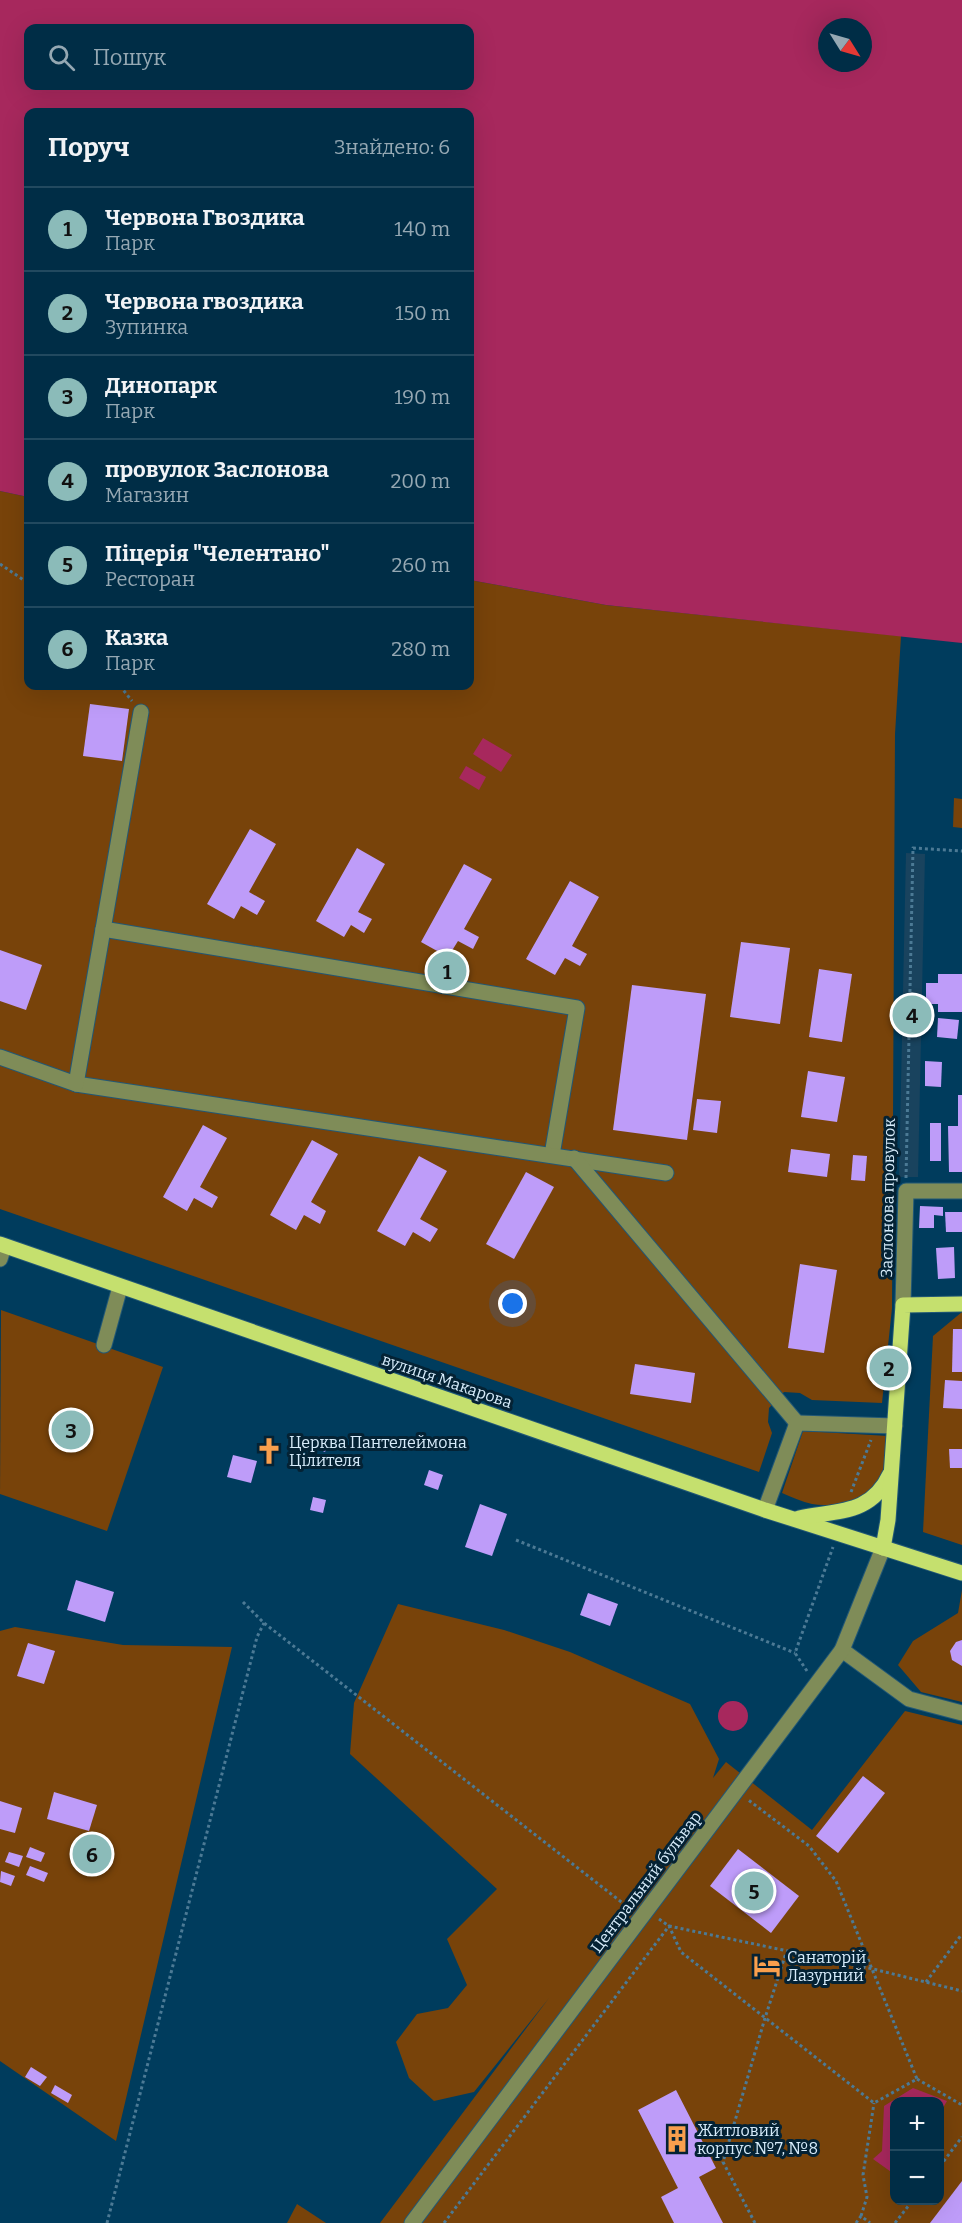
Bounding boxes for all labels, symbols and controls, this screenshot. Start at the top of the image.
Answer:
north arrow [818,18,872,72]
search box [24,24,474,90]
icon: search [45,41,78,74]
text: Пошук [93,44,166,71]
text: Поруч [48,132,130,163]
text: Знайдено: 6 [334,135,450,159]
text: Червона Гвоздика [105,204,305,231]
text: 1 [63,217,72,241]
text: 140 m [394,217,450,241]
text: Парк [105,231,155,255]
text: Червона гвоздика [105,288,304,315]
text: 2 [62,301,73,325]
text: 150 m [395,301,450,325]
text: Зупинка [105,315,188,339]
text: Динопарк [105,372,217,399]
text: 3 [62,385,73,409]
text: 190 m [394,385,450,409]
text: Парк [105,399,155,423]
text: провулок Заслонова [105,456,329,483]
text: 4 [61,469,74,493]
text: 200 m [390,469,450,493]
text: Магазин [105,483,189,507]
text: Піцерія "Челентано" [105,540,330,567]
text: 5 [62,553,73,577]
text: 260 m [391,553,450,577]
text: Ресторан [105,567,195,591]
text: Казка [105,624,168,651]
text: 6 [62,637,73,661]
text: 280 m [391,637,450,661]
text: Парк [105,651,155,675]
pin: 1 [428,948,466,994]
pin: 4 [892,992,932,1038]
street label: Заслонова провулок [877,1118,899,1278]
your location [498,1289,527,1318]
pin: 2 [870,1346,908,1390]
street label: вулиця Макарова [379,1350,515,1412]
pin: 3 [52,1408,90,1452]
place label: Церква Пантелеймона Цілителя [289,1433,467,1470]
church icon: Церква Пантелеймона Цілителя [254,1436,284,1466]
street label: Центральний бульвар [587,1808,705,1956]
pin: 6 [72,1832,112,1876]
pin: 5 [734,1868,774,1914]
place label: Санаторій Лазурний [787,1948,866,1985]
hotel icon: Санаторій Лазурний [752,1951,782,1981]
map controls [890,2097,944,2205]
button: + [890,2097,944,2151]
place label: Житловий корпус №7, №8 [697,2121,818,2158]
building icon: Житловий корпус №7, №8 [662,2124,692,2154]
button: − [890,2151,944,2205]

